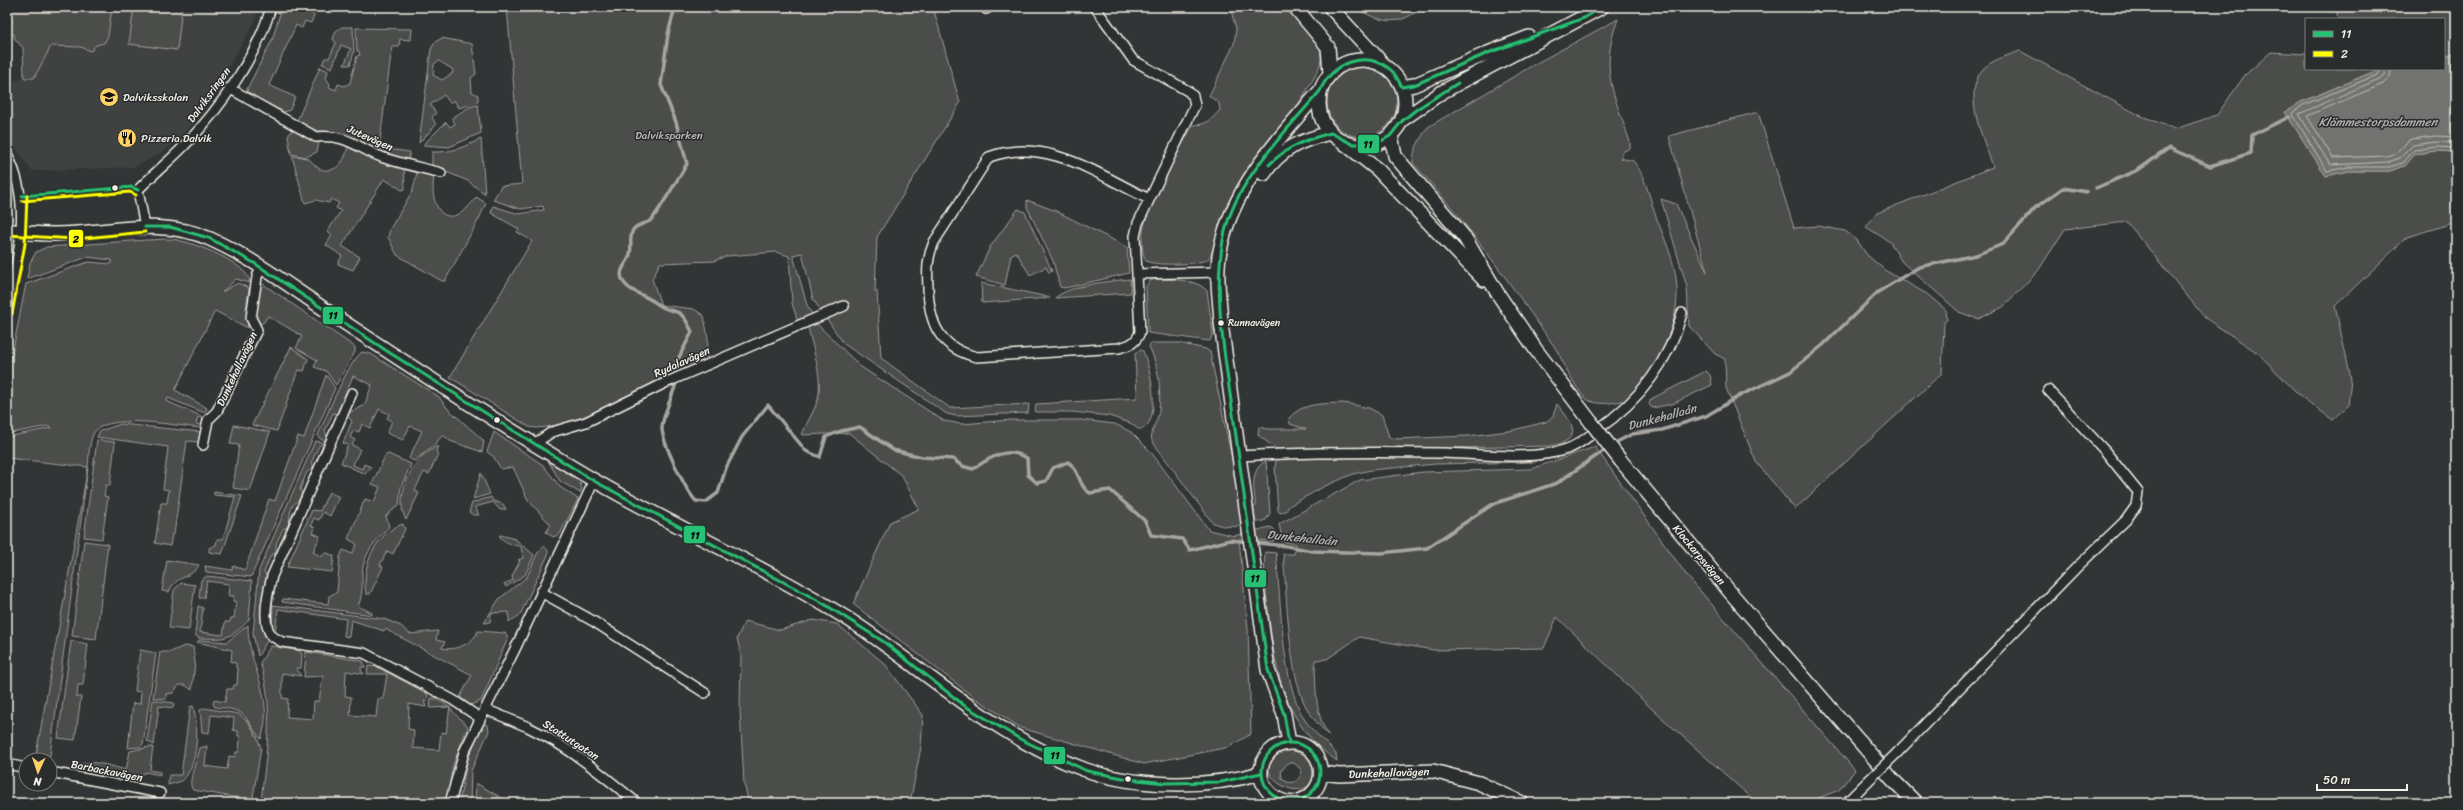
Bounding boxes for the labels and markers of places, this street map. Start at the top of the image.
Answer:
school or university icon: Dalviksskolan [98,86,120,108]
place label: Dalviksskolan [123,88,188,107]
restaurant icon: Pizzeria Dalvik [116,127,138,149]
place label: Pizzeria Dalvik [141,129,212,148]
unlabelled marker [110,183,120,193]
place label: Runnavägen [1228,314,1281,332]
marker: Runnavägen [1216,318,1226,328]
unlabelled marker [492,415,502,425]
unlabelled marker [1123,774,1133,784]

